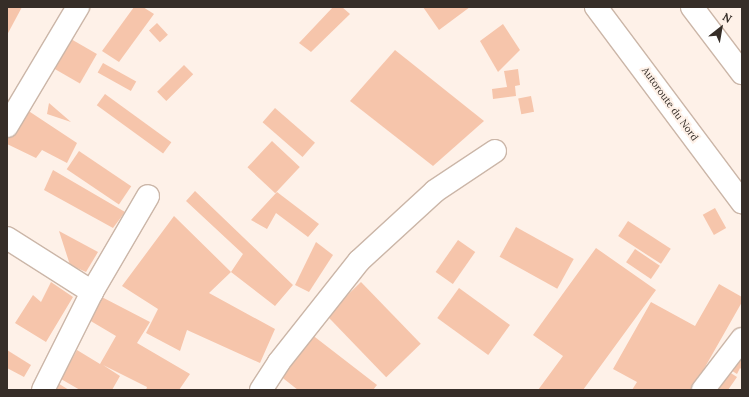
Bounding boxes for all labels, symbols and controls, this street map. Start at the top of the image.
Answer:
north arrow [701,8,741,48]
text: N [720,10,734,26]
street label: Autoroute du Nord [639,65,701,143]

